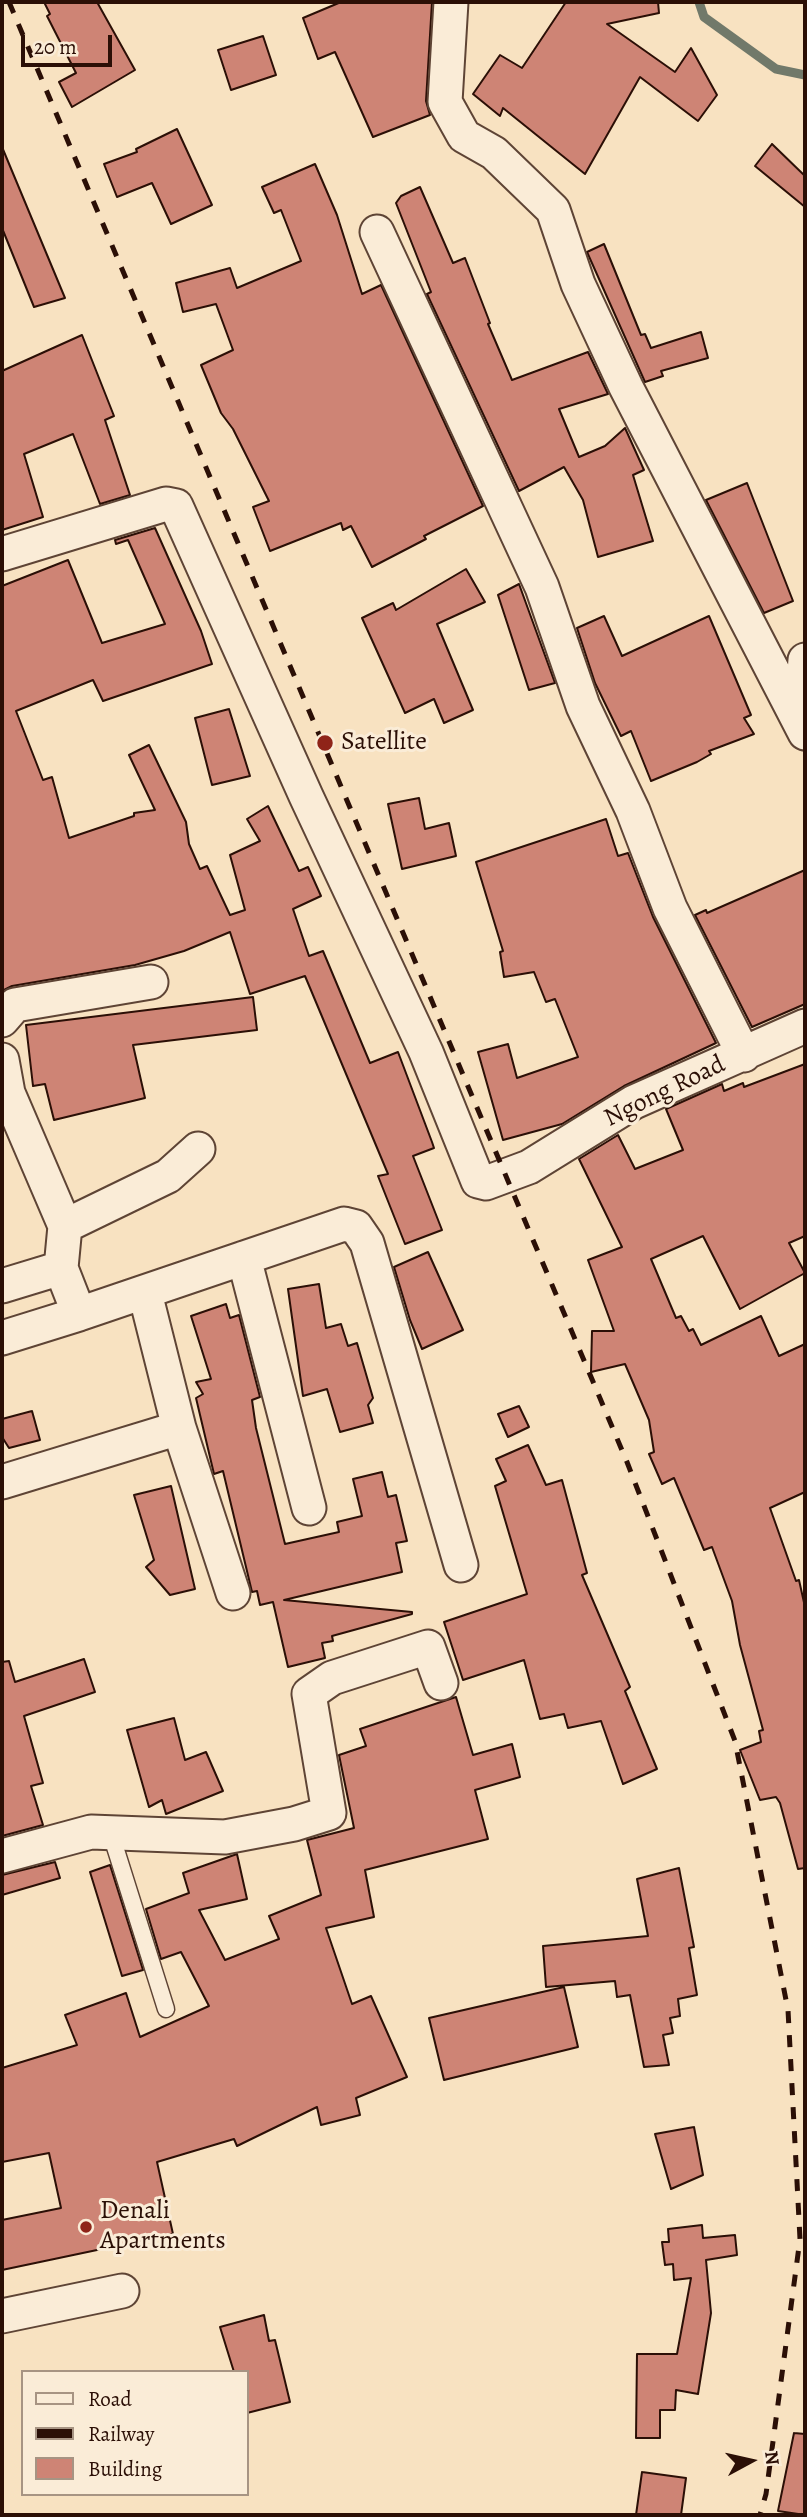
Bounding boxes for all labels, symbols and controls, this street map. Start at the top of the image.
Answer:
scale bar [24,21,116,65]
text: 20 m [34,33,77,61]
place label: Satellite [341,727,427,759]
marker: Satellite [315,733,335,753]
street label: Ngong Road [599,1049,731,1135]
place label: Denali Apartments [100,2196,226,2258]
marker: Denali Apartments [78,2219,94,2235]
legend [21,2370,248,2496]
text: Road [88,2385,132,2413]
text: Railway [88,2420,154,2448]
north arrow [716,2426,786,2496]
text: N [758,2449,786,2467]
text: Building [88,2455,162,2483]

